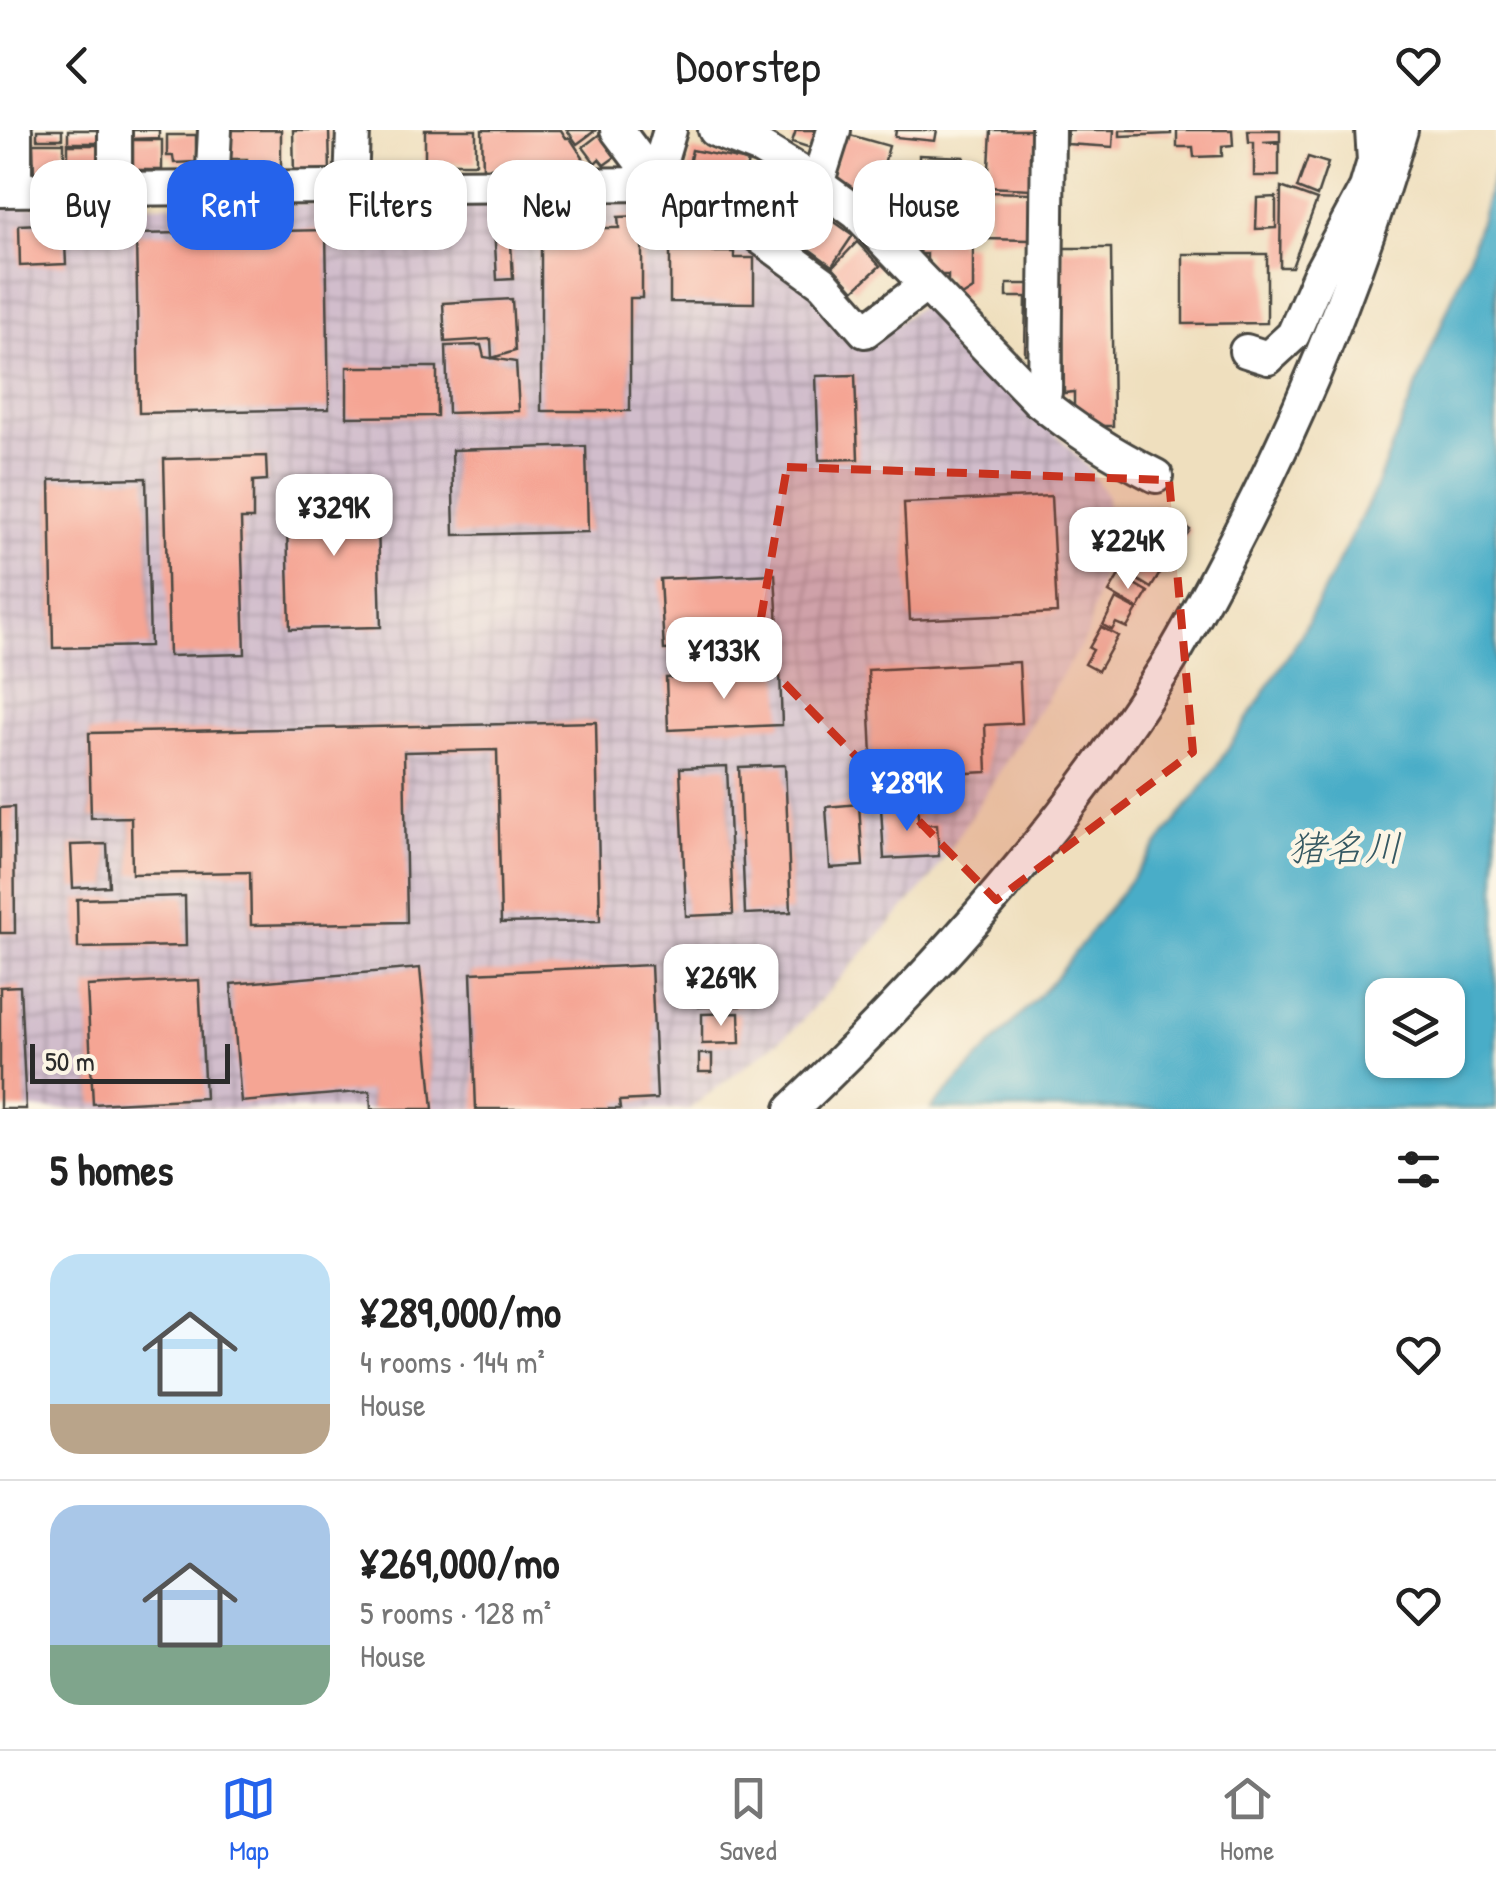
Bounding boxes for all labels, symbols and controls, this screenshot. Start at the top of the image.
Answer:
text: Doorstep [676,35,820,96]
icon: back [50,38,105,93]
icon: heart [1391,38,1446,93]
chip: Buy [30,160,147,250]
chip: Rent [167,160,294,250]
chip: Filters [314,160,467,250]
chip: New [487,160,606,250]
chip: Apartment [626,160,833,250]
chip: House [853,160,995,250]
pin: ¥329K [264,474,404,559]
text: ¥329K [298,485,370,528]
pin: ¥224K [1058,507,1198,592]
text: ¥224K [1091,518,1165,561]
pin: ¥133K [654,617,794,702]
text: ¥133K [688,628,760,671]
pin: ¥289K [837,749,977,834]
text: ¥289K [871,760,943,803]
water label: 猪名川 [1288,821,1402,873]
pin: ¥269K [651,944,791,1029]
text: ¥269K [685,955,757,998]
map controls [1365,978,1465,1078]
button: layers [1365,978,1465,1078]
scale bar [30,1039,230,1084]
text: 50 m [45,1042,95,1080]
text: 5 homes [50,1141,173,1198]
icon: filters [1391,1142,1446,1197]
text: ¥289,000/mo [360,1283,561,1340]
icon: home [130,1294,250,1414]
icon: heart [1391,1327,1446,1382]
text: 4 rooms · 144 m² [360,1340,545,1383]
text: House [360,1383,426,1426]
text: ¥269,000/mo [360,1534,560,1591]
icon: home [130,1545,250,1665]
icon: heart [1391,1578,1446,1633]
text: 5 rooms · 128 m² [360,1591,551,1634]
text: House [360,1634,426,1677]
tab: Map [221,1771,276,1869]
tab: Saved [719,1771,777,1869]
tab: Home [1220,1771,1275,1869]

